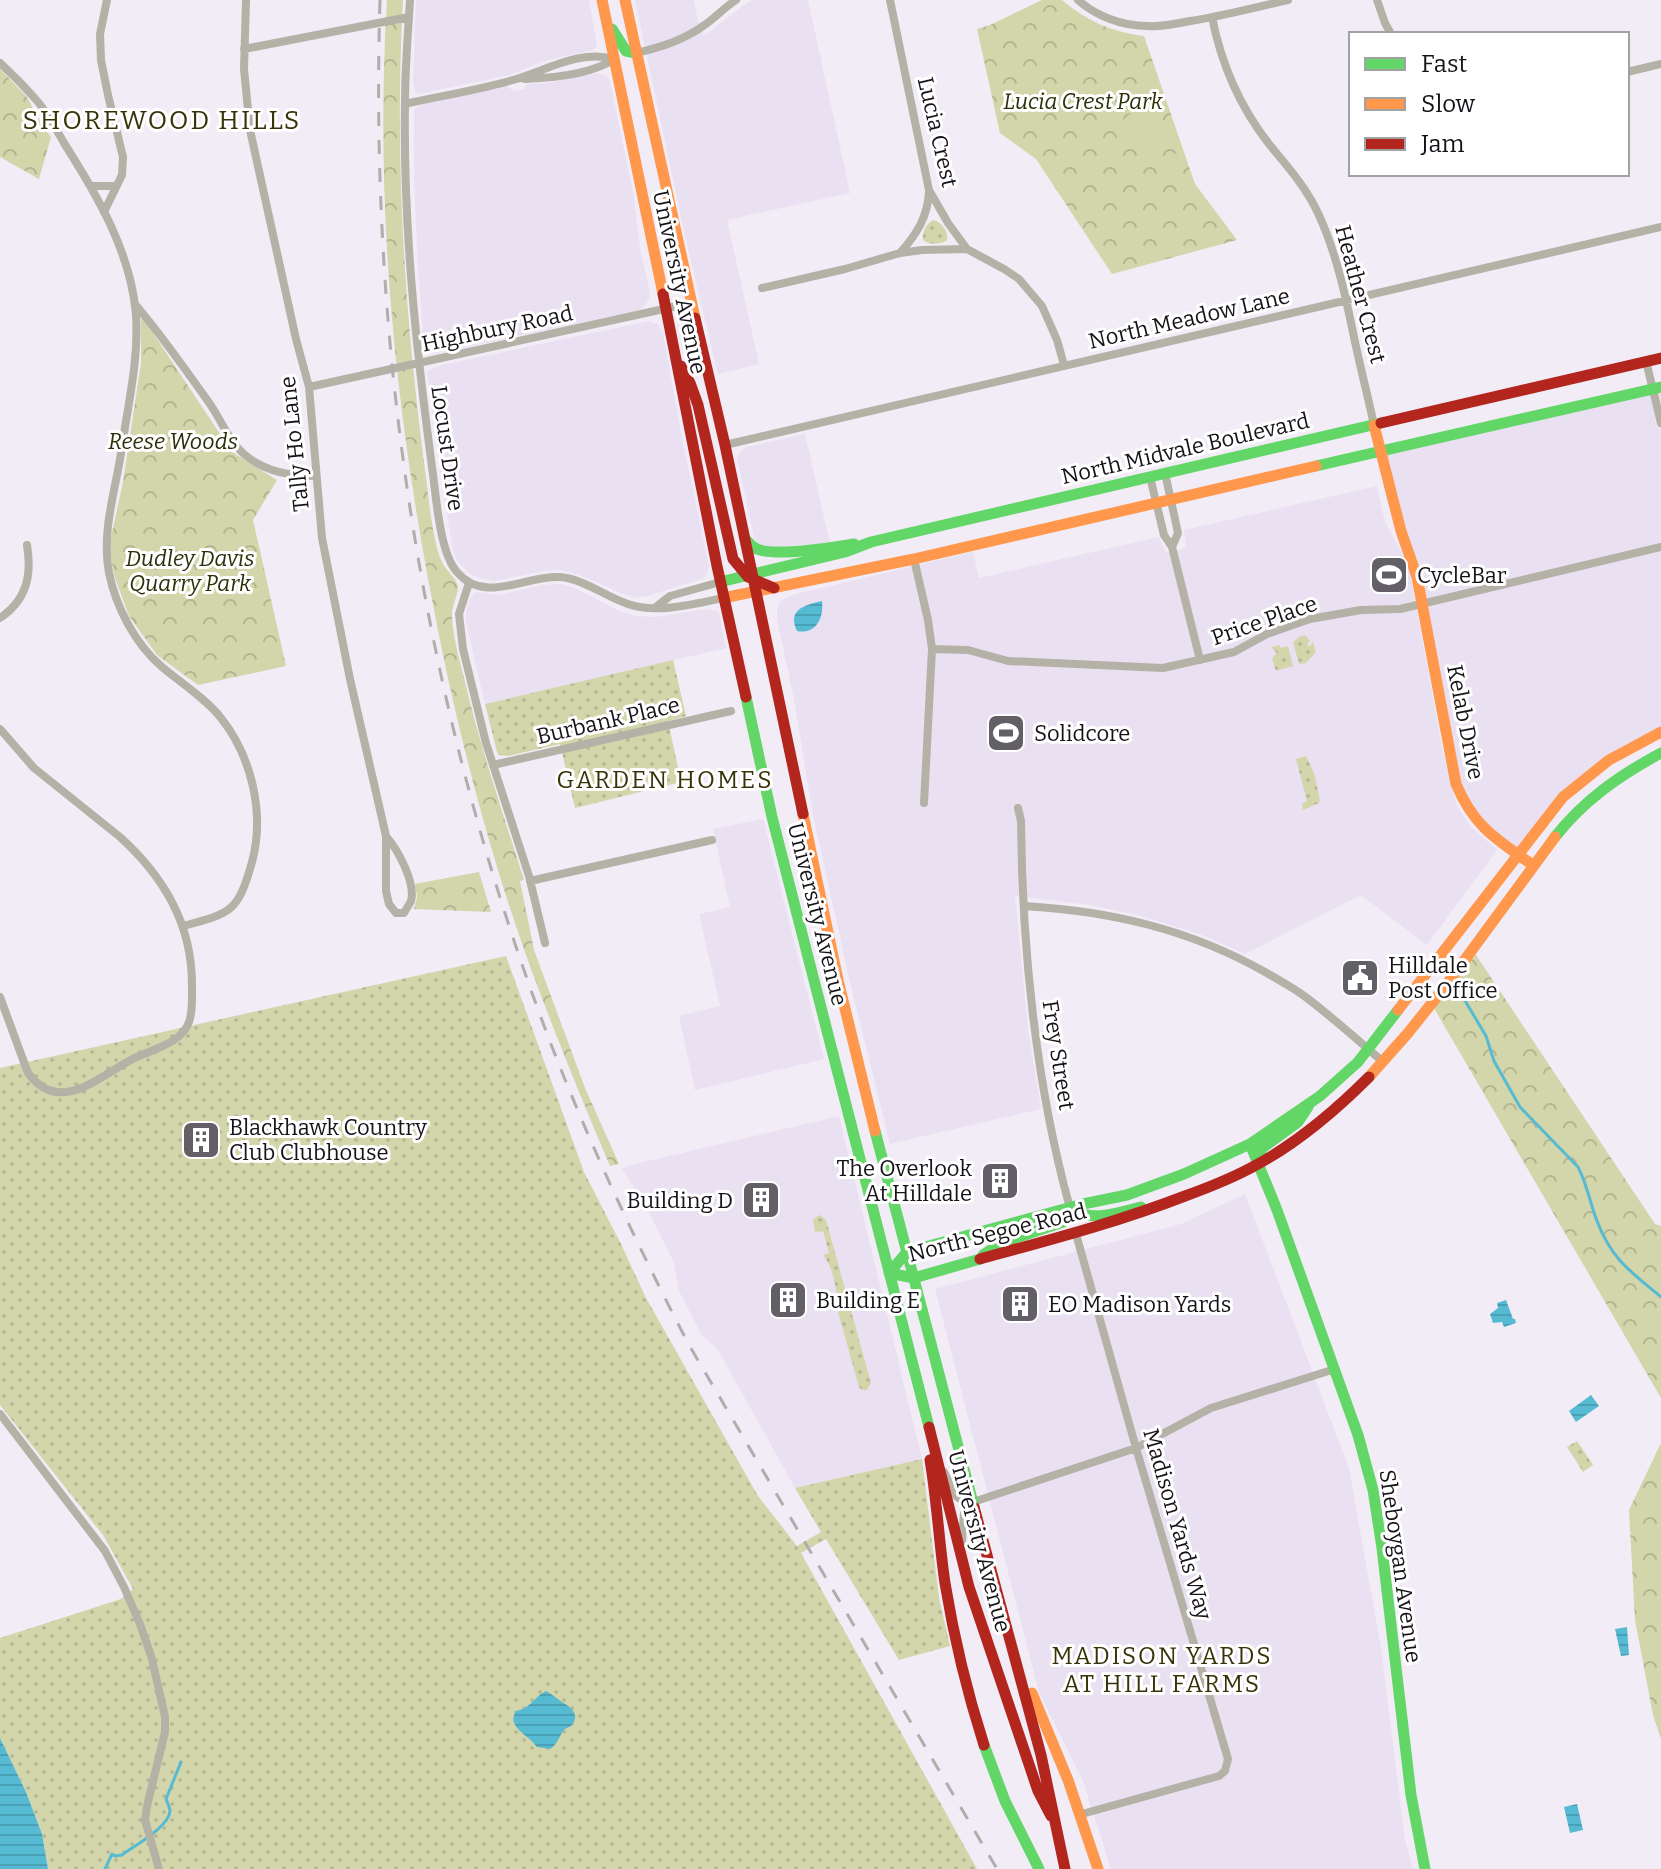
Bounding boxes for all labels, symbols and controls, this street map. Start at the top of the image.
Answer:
legend [1349,32,1629,176]
text: Fast [1421,50,1467,78]
street label: Lucia Crest [912,74,963,190]
park label: Lucia Crest Park [1003,88,1164,115]
text: Slow [1421,90,1476,118]
district label: SHOREWOOD HILLS [23,105,301,136]
text: Jam [1420,130,1465,158]
street label: University Avenue [647,188,712,377]
street label: Heather Crest [1329,222,1392,366]
street label: North Meadow Lane [1086,282,1292,355]
street label: Highbury Road [419,299,575,358]
street label: Tally Ho Lane [274,375,315,513]
street label: Locust Drive [425,384,470,512]
street label: North Midvale Boulevard [1059,407,1312,490]
park label: Reese Woods [108,428,238,455]
park label: Dudley Davis Quarry Park [125,545,255,597]
sports icon: CycleBar [1368,554,1410,596]
place label: CycleBar [1417,562,1507,589]
street label: Price Place [1208,590,1321,651]
street label: Kelab Drive [1441,663,1490,782]
street label: Burbank Place [534,691,682,750]
sports icon: Solidcore [985,712,1027,754]
place label: Solidcore [1034,720,1130,747]
district label: GARDEN HOMES [556,766,774,794]
street label: University Avenue [782,820,853,1008]
place label: Hilldale Post Office [1388,952,1498,1004]
public building icon: Hilldale Post Office [1339,957,1381,999]
street label: Frey Street [1036,998,1081,1112]
place label: Blackhawk Country Club Clubhouse [229,1114,427,1166]
building icon: Blackhawk Country Club Clubhouse [180,1119,222,1161]
place label: The Overlook At Hilldale [837,1155,973,1207]
building icon: The Overlook At Hilldale [979,1160,1021,1202]
building icon: Building D [740,1179,782,1221]
place label: Building D [627,1187,733,1214]
street label: North Segoe Road [905,1197,1089,1268]
building icon: Building E [767,1279,809,1321]
building icon: EO Madison Yards [999,1283,1041,1325]
place label: Building E [816,1287,920,1314]
place label: EO Madison Yards [1048,1291,1231,1318]
street label: Madison Yards Way [1137,1426,1218,1623]
street label: University Avenue [942,1447,1017,1635]
street label: Sheboygan Avenue [1374,1468,1427,1664]
district label: MADISON YARDS AT HILL FARMS [1051,1642,1273,1698]

